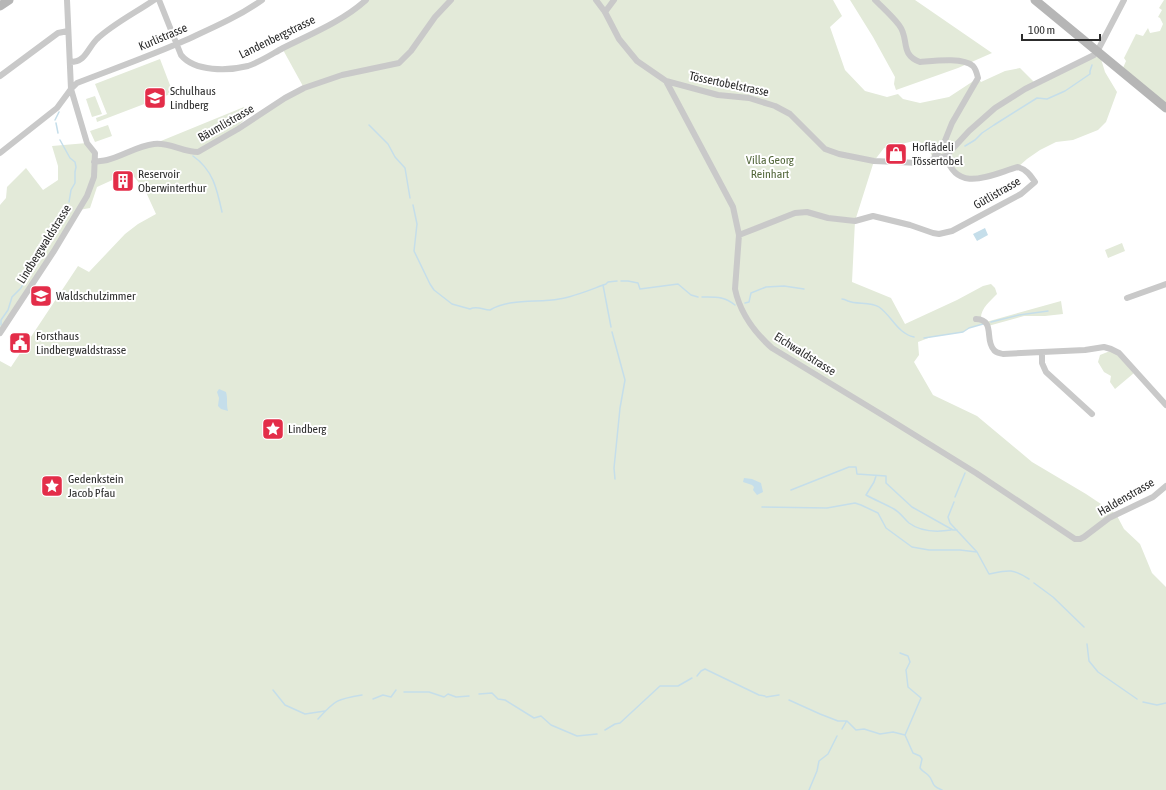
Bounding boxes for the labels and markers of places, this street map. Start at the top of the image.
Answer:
place label: Schulhaus Lindberg [170,84,216,112]
school or university icon: Schulhaus Lindberg [142,85,168,111]
place label: Hoflädeli Tössertobel [912,140,964,168]
shop icon: Hoflädeli Tössertobel [883,141,909,167]
place label: Reservoir Oberwinterthur [138,167,207,195]
building icon: Reservoir Oberwinterthur [110,168,136,194]
school or university icon: Waldschulzimmer [28,283,54,309]
place label: Waldschulzimmer [56,289,136,303]
place label: Forsthaus Lindbergwaldstrasse [36,329,126,357]
public building icon: Forsthaus Lindbergwaldstrasse [7,330,33,356]
place icon: Lindberg [260,416,286,442]
place label: Lindberg [288,422,327,436]
place label: Gedenkstein Jacob Pfau [68,472,124,500]
place icon: Gedenkstein Jacob Pfau [39,473,65,499]

